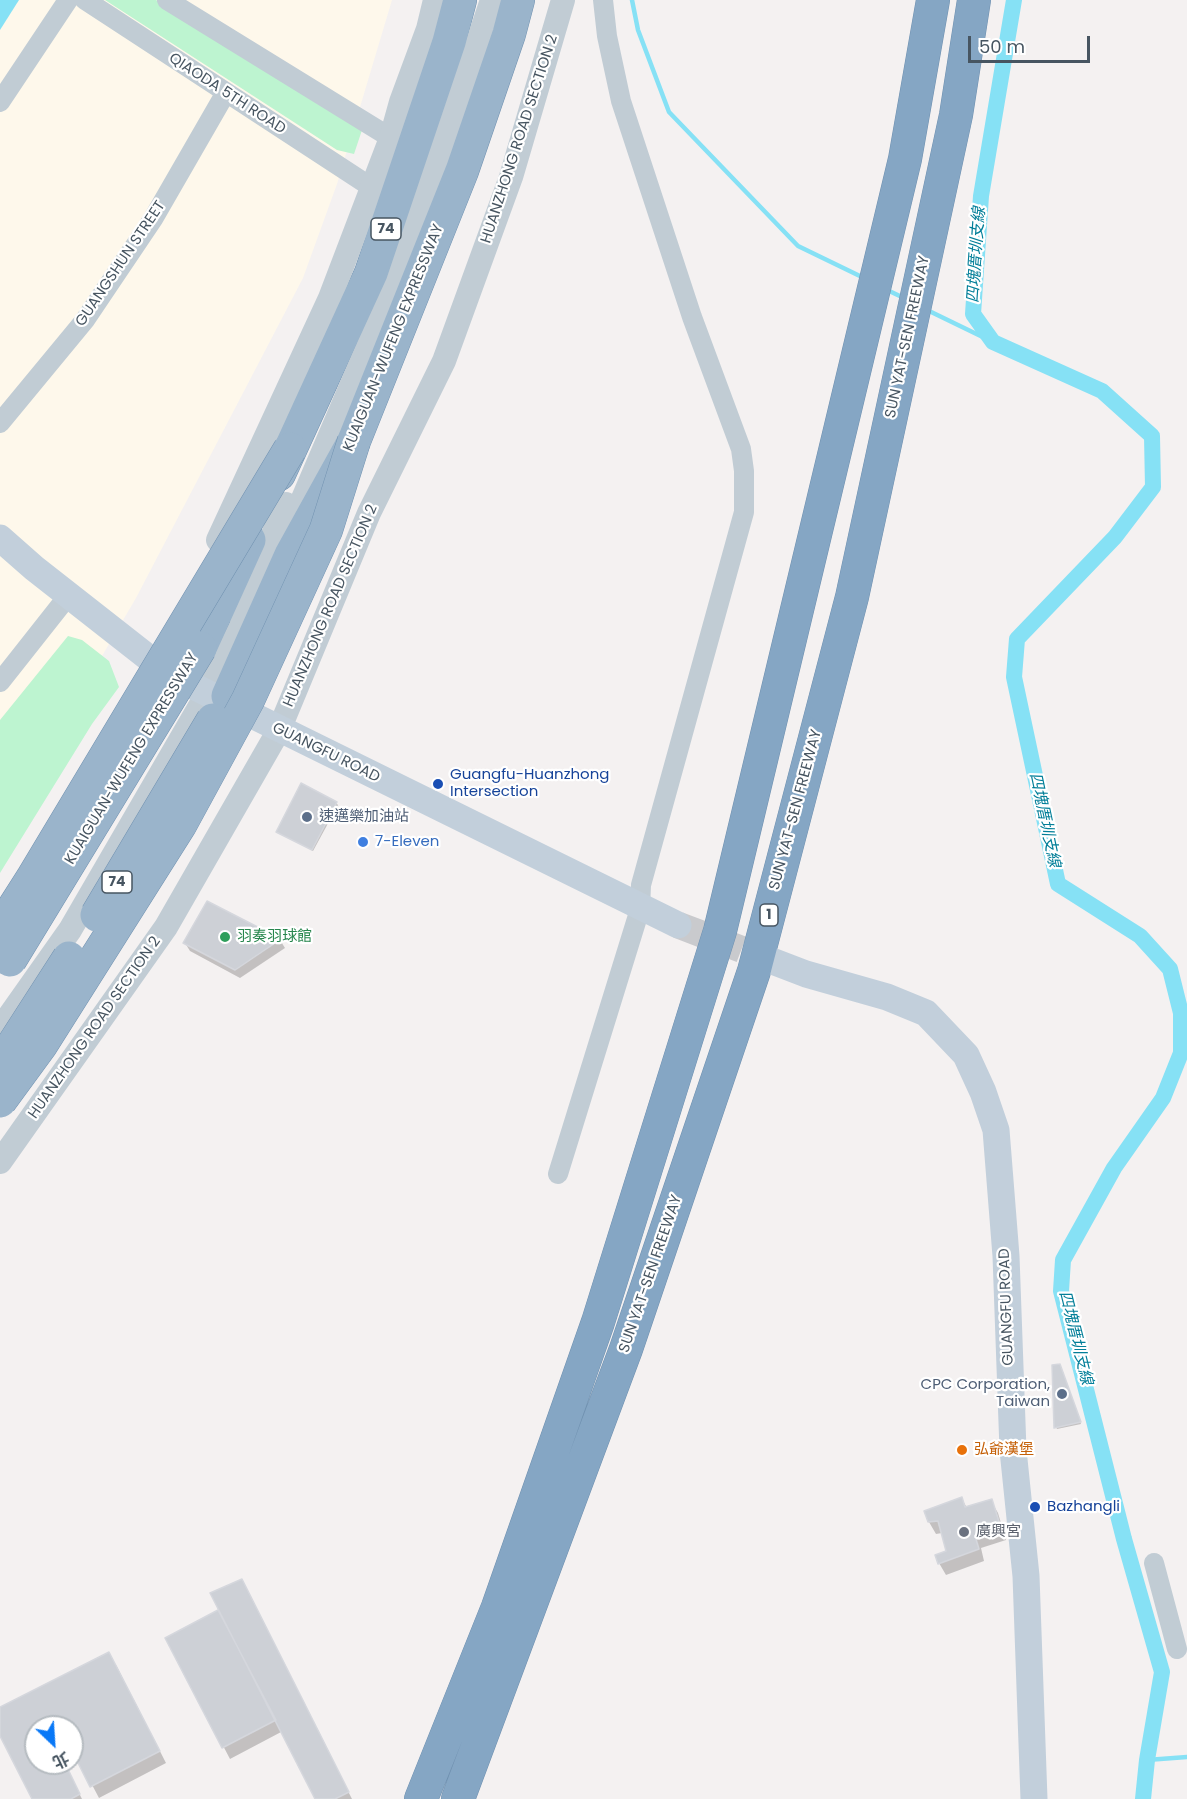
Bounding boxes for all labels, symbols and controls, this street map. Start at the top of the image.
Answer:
scale bar [971,24,1092,62]
street label: HUANZHONG ROAD SECTION 2 [478,32,562,246]
text: 50 m [979,34,1025,59]
street label: QIAODA 5TH ROAD [165,50,289,138]
street label: GUANGSHUN STREET [72,198,170,330]
water label: 四塊厝圳支線 [964,206,990,304]
road number: 74 [371,218,401,240]
street label: KUAIGUAN-WUFENG EXPRESSWAY [340,222,448,454]
street label: SUN YAT-SEN FREEWAY [882,254,934,420]
street label: HUANZHONG ROAD SECTION 2 [280,502,382,710]
street label: KUAIGUAN-WUFENG EXPRESSWAY [62,650,202,868]
street label: GUANGFU ROAD [269,719,383,787]
street label: SUN YAT-SEN FREEWAY [766,728,826,892]
place label: Guangfu-Huanzhong Intersection [450,766,609,801]
water label: 四塊厝圳支線 [1025,771,1063,869]
marker: Guangfu-Huanzhong Intersection [431,777,445,791]
place label: 速邁樂加油站 [319,808,409,826]
marker: 速邁樂加油站 [300,810,314,824]
place label: 7-Eleven [375,833,439,851]
marker: 7-Eleven [356,835,370,849]
road number: 74 [102,871,132,893]
road number: 1 [760,904,778,926]
place label: 羽奏羽球館 [237,928,312,946]
marker: 羽奏羽球館 [218,930,232,944]
street label: HUANZHONG ROAD SECTION 2 [25,933,165,1123]
street label: SUN YAT-SEN FREEWAY [616,1193,686,1355]
street label: GUANGFU ROAD [996,1248,1018,1366]
water label: 四塊厝圳支線 [1054,1289,1096,1387]
place label: CPC Corporation, Taiwan [921,1376,1050,1411]
marker: CPC Corporation, Taiwan [1055,1387,1069,1401]
place label: 弘爺漢堡 [974,1441,1034,1459]
marker: 弘爺漢堡 [955,1443,969,1457]
place label: Bazhangli [1047,1498,1120,1516]
marker: Bazhangli [1028,1500,1042,1514]
place label: 廣興宮 [976,1523,1021,1541]
marker: 廣興宮 [957,1525,971,1539]
north arrow [24,1715,84,1775]
text: 北 [49,1746,73,1774]

